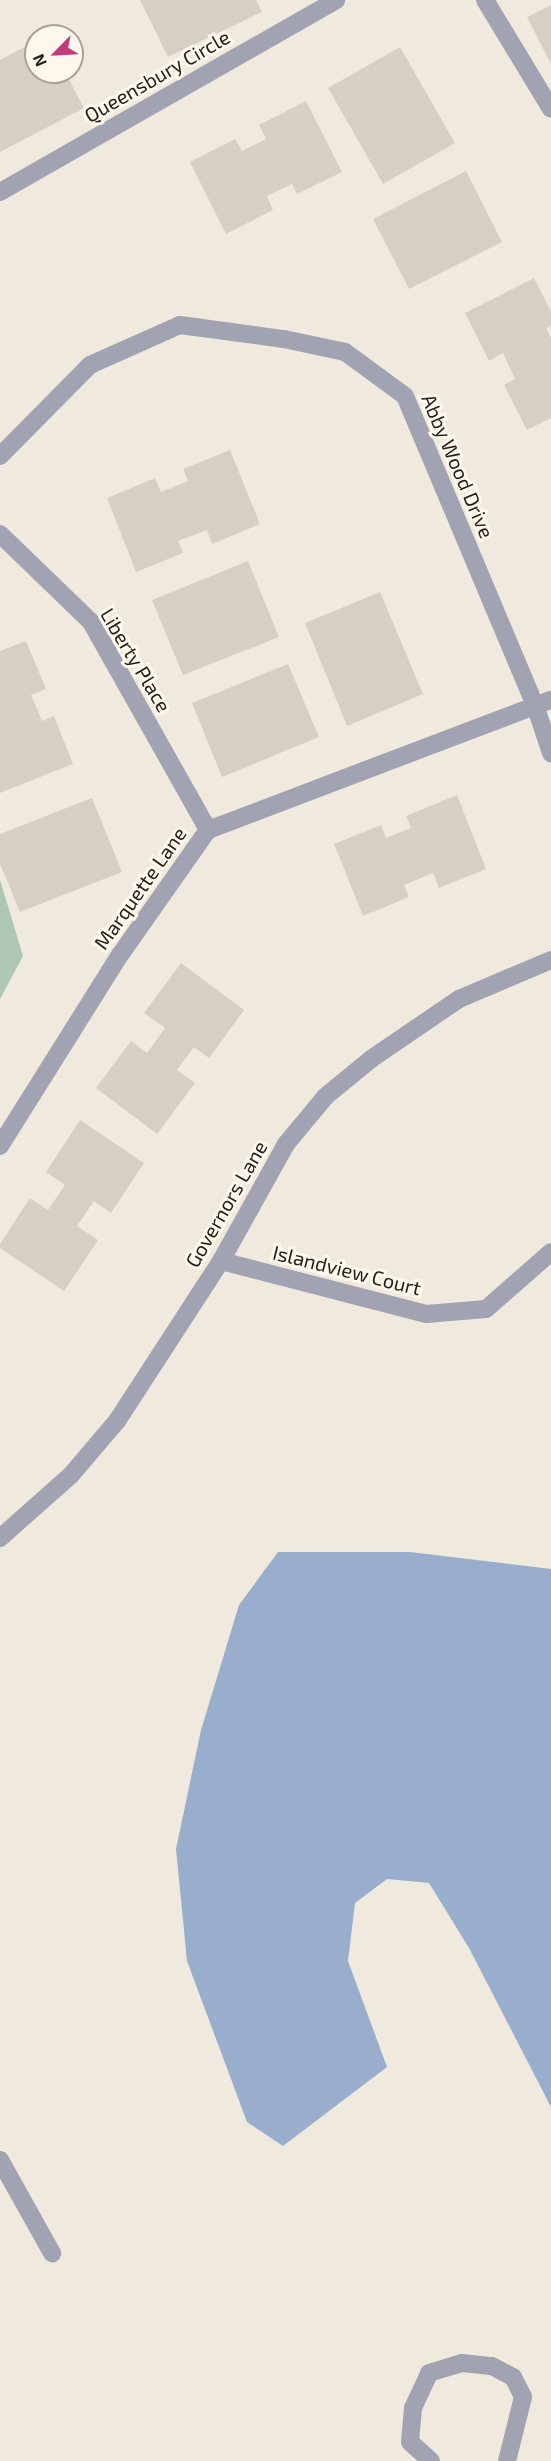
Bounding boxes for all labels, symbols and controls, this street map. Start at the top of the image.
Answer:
north arrow [24,24,84,84]
street label: Queensbury Circle [80,24,234,128]
text: N [28,52,50,70]
street label: Abby Wood Drive [417,390,499,542]
street label: Liberty Place [96,604,176,716]
street label: Marquette Lane [89,822,191,954]
street label: Governors Lane [180,1136,272,1272]
street label: Islandview Court [270,1240,424,1300]

